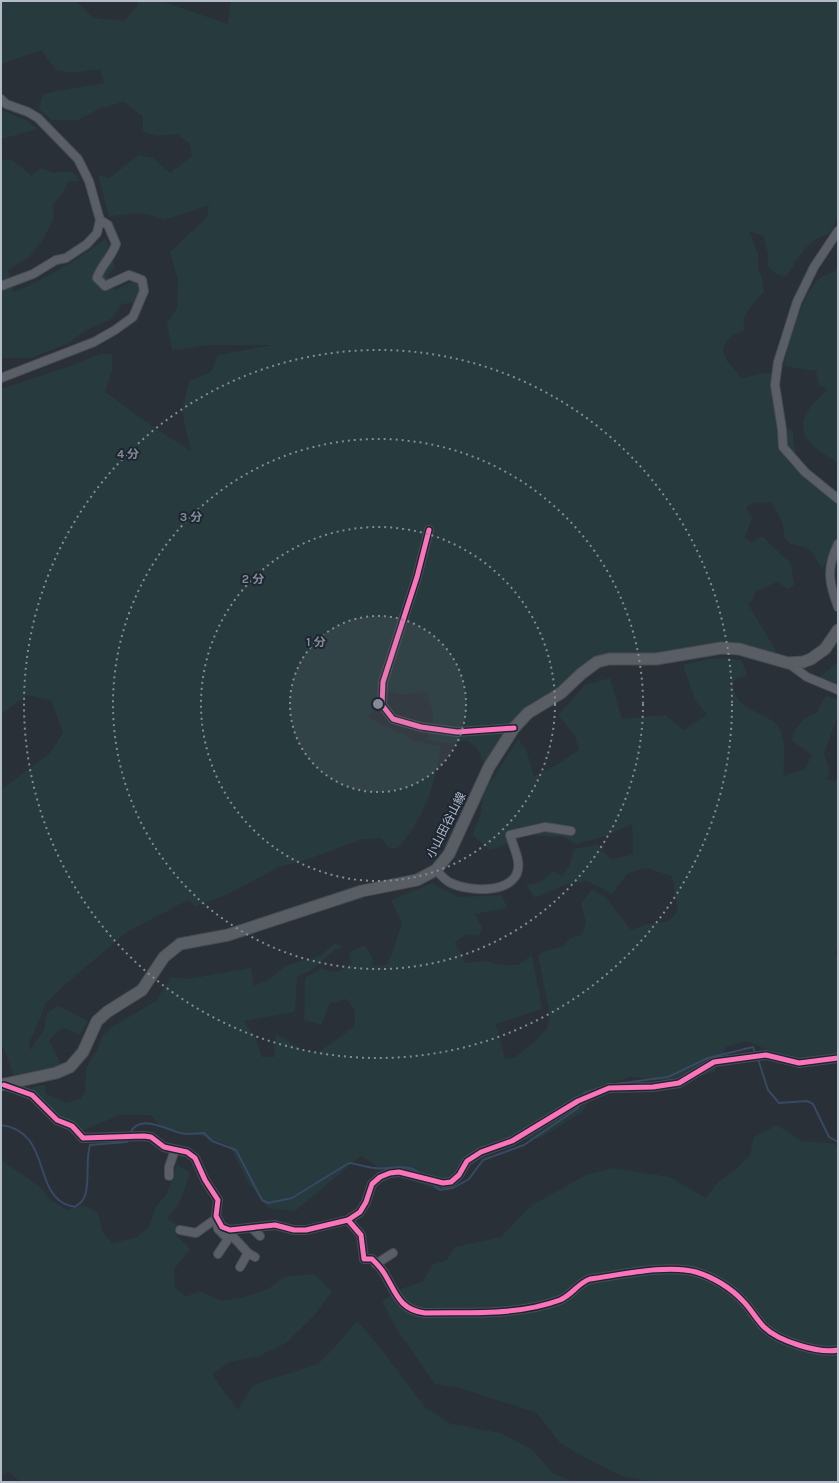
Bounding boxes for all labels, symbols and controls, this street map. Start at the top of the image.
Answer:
text: 4 分 [117,447,139,461]
text: 3 分 [180,510,202,524]
text: 2 分 [242,572,264,586]
text: 1 分 [306,635,326,649]
centre of rings [371,697,385,711]
street label: 小山田谷山線 [423,790,469,860]

